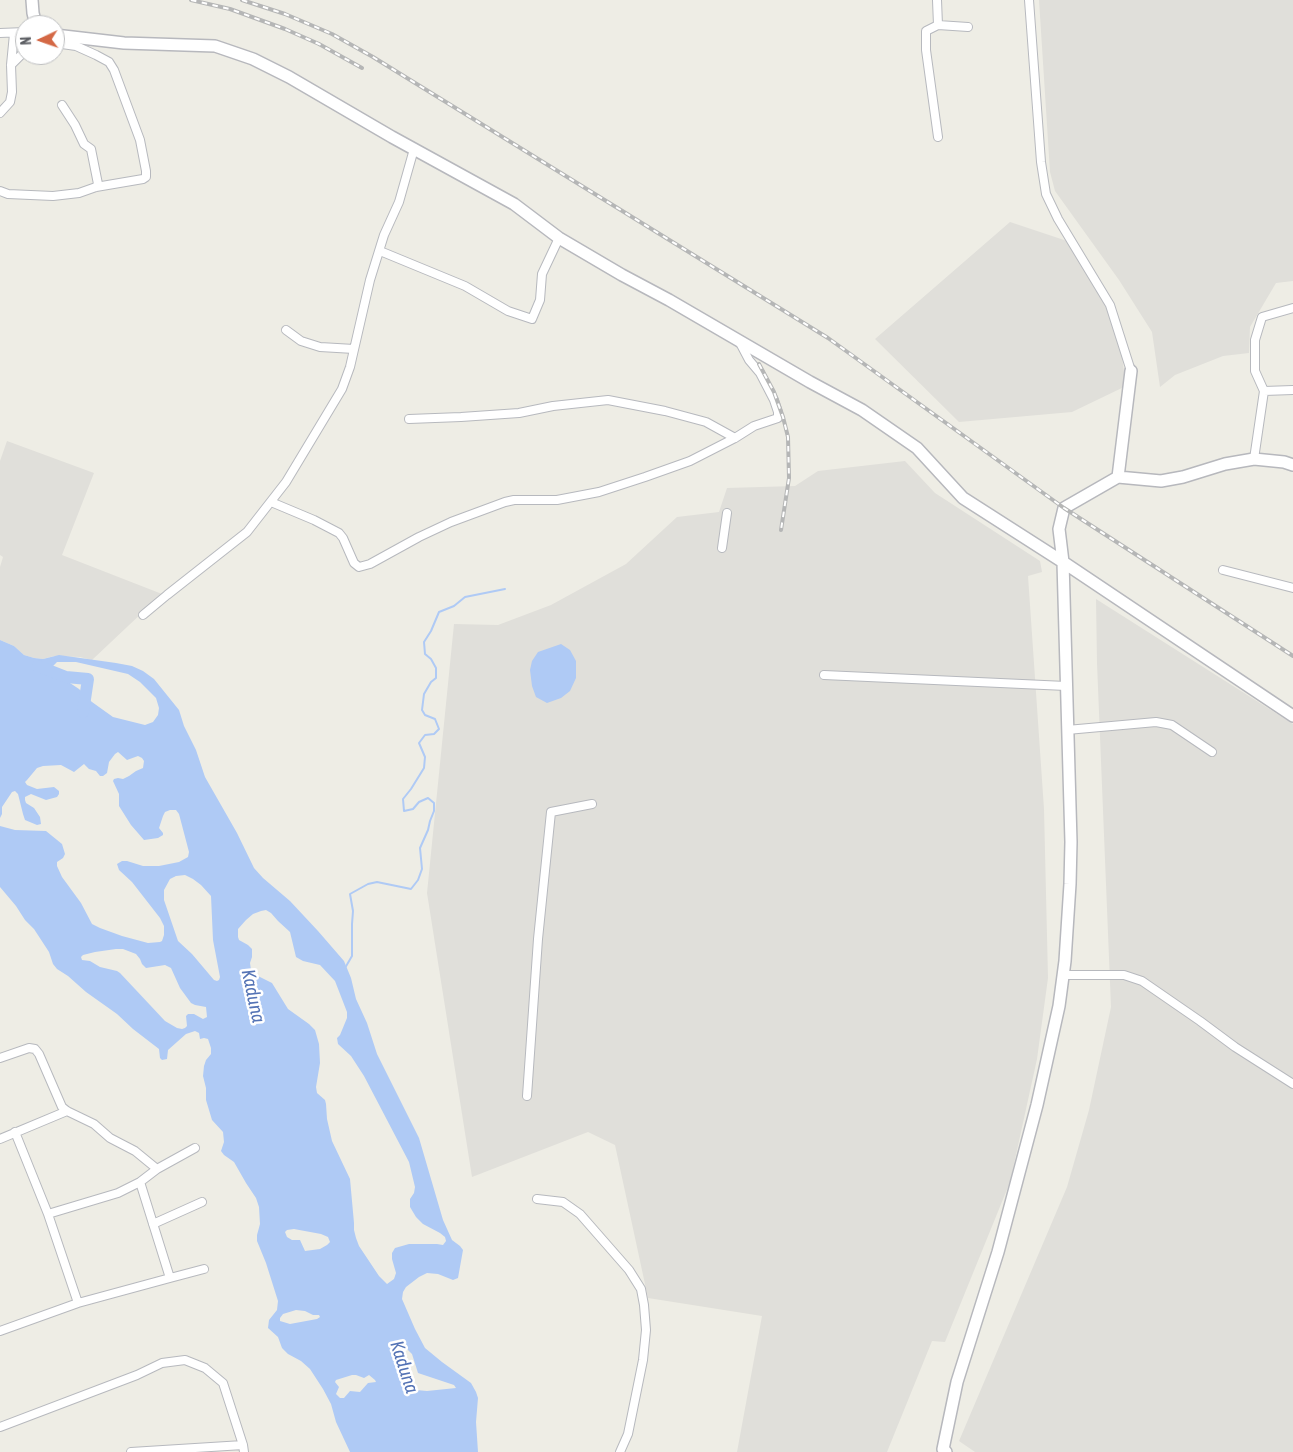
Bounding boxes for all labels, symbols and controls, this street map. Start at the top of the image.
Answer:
north arrow [15,15,65,65]
text: N [18,36,34,45]
water label: Kaduna [236,967,270,1025]
water label: Kaduna [385,1338,423,1396]

